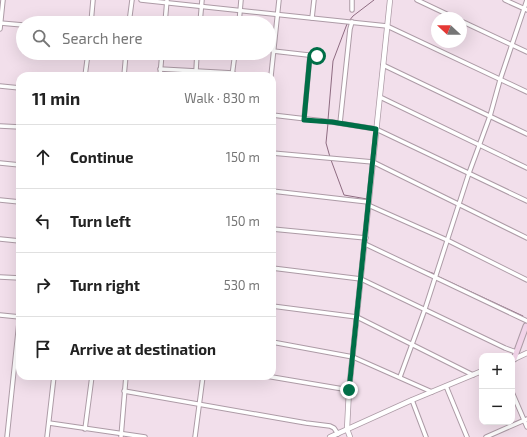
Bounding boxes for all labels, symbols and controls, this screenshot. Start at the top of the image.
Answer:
north arrow [431,12,467,48]
search box [16,16,276,60]
icon: search [30,27,52,49]
text: Search here [62,29,143,47]
route start [308,47,326,65]
text: 11 min [32,88,80,108]
text: Walk · 830 m [184,90,260,106]
icon: ahead [32,146,54,168]
text: Continue [70,148,133,166]
text: 150 m [226,149,260,165]
icon: left [32,210,54,232]
text: Turn left [70,212,131,230]
text: 150 m [226,213,260,229]
icon: right [32,274,54,296]
text: Turn right [70,276,140,294]
text: 530 m [224,277,260,293]
icon: arrive [32,338,54,360]
text: Arrive at destination [70,340,216,358]
map controls [479,353,515,425]
button: + [479,353,515,389]
route end [340,381,358,399]
button: − [479,389,515,425]

